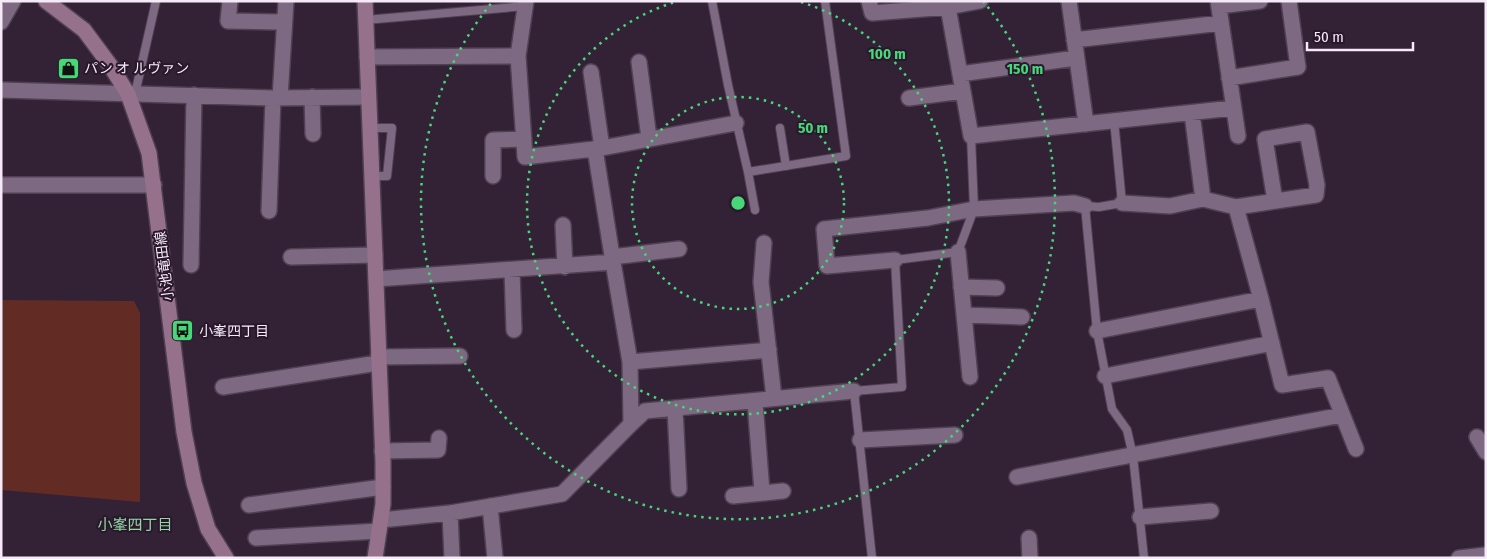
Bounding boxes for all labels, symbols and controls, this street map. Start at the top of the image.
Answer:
scale bar [1307,20,1413,52]
text: 50 m [1314,28,1344,46]
text: 100 m [868,45,906,63]
shop icon: パン オ ルヴァン [56,56,80,80]
place label: パン オ ルヴァン [84,60,189,77]
text: 150 m [1007,60,1043,78]
text: 50 m [798,119,828,137]
centre of rings [729,194,747,212]
street label: 小池竜田線 [152,230,177,302]
bus stop icon: 小峯四丁目 [171,319,195,343]
place label: 小峯四丁目 [199,323,269,340]
district label: 小峯四丁目 [97,516,173,534]

